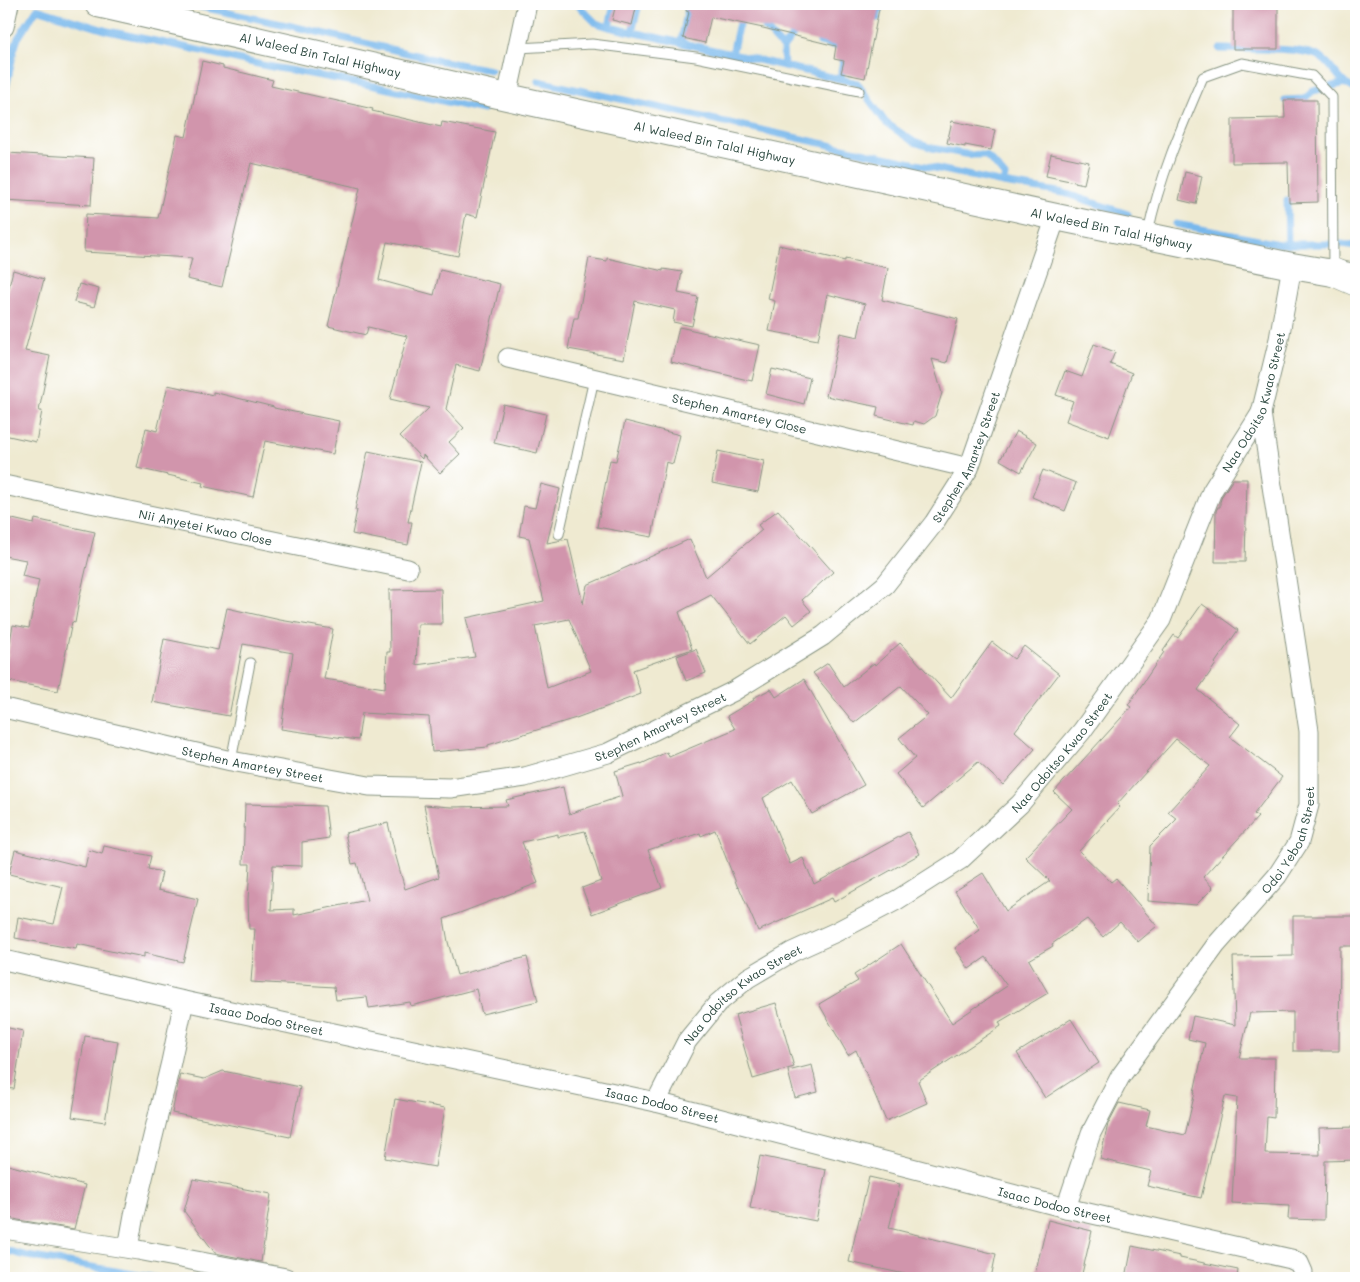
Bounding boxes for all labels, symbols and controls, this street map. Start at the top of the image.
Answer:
street label: Al Waleed Bin Talal Highway [238,28,402,81]
street label: Al Waleed Bin Talal Highway [632,117,797,168]
street label: Al Waleed Bin Talal Highway [1029,204,1194,253]
street label: Naa Odoitso Kwao Street [1218,331,1288,475]
street label: Stephen Amartey Close [671,389,808,437]
street label: Stephen Amartey Street [928,389,1003,526]
street label: Nii Anyetei Kwao Close [137,505,274,549]
street label: Stephen Amartey Street [593,688,729,764]
street label: Naa Odoitso Kwao Street [1008,689,1115,816]
street label: Stephen Amartey Street [180,742,325,786]
street label: Odoi Yeboah Street [1257,786,1317,897]
street label: Naa Odoitso Kwao Street [680,941,804,1048]
street label: Isaac Dodoo Street [208,999,325,1039]
street label: Isaac Dodoo Street [604,1083,721,1126]
street label: Isaac Dodoo Street [996,1183,1113,1226]

